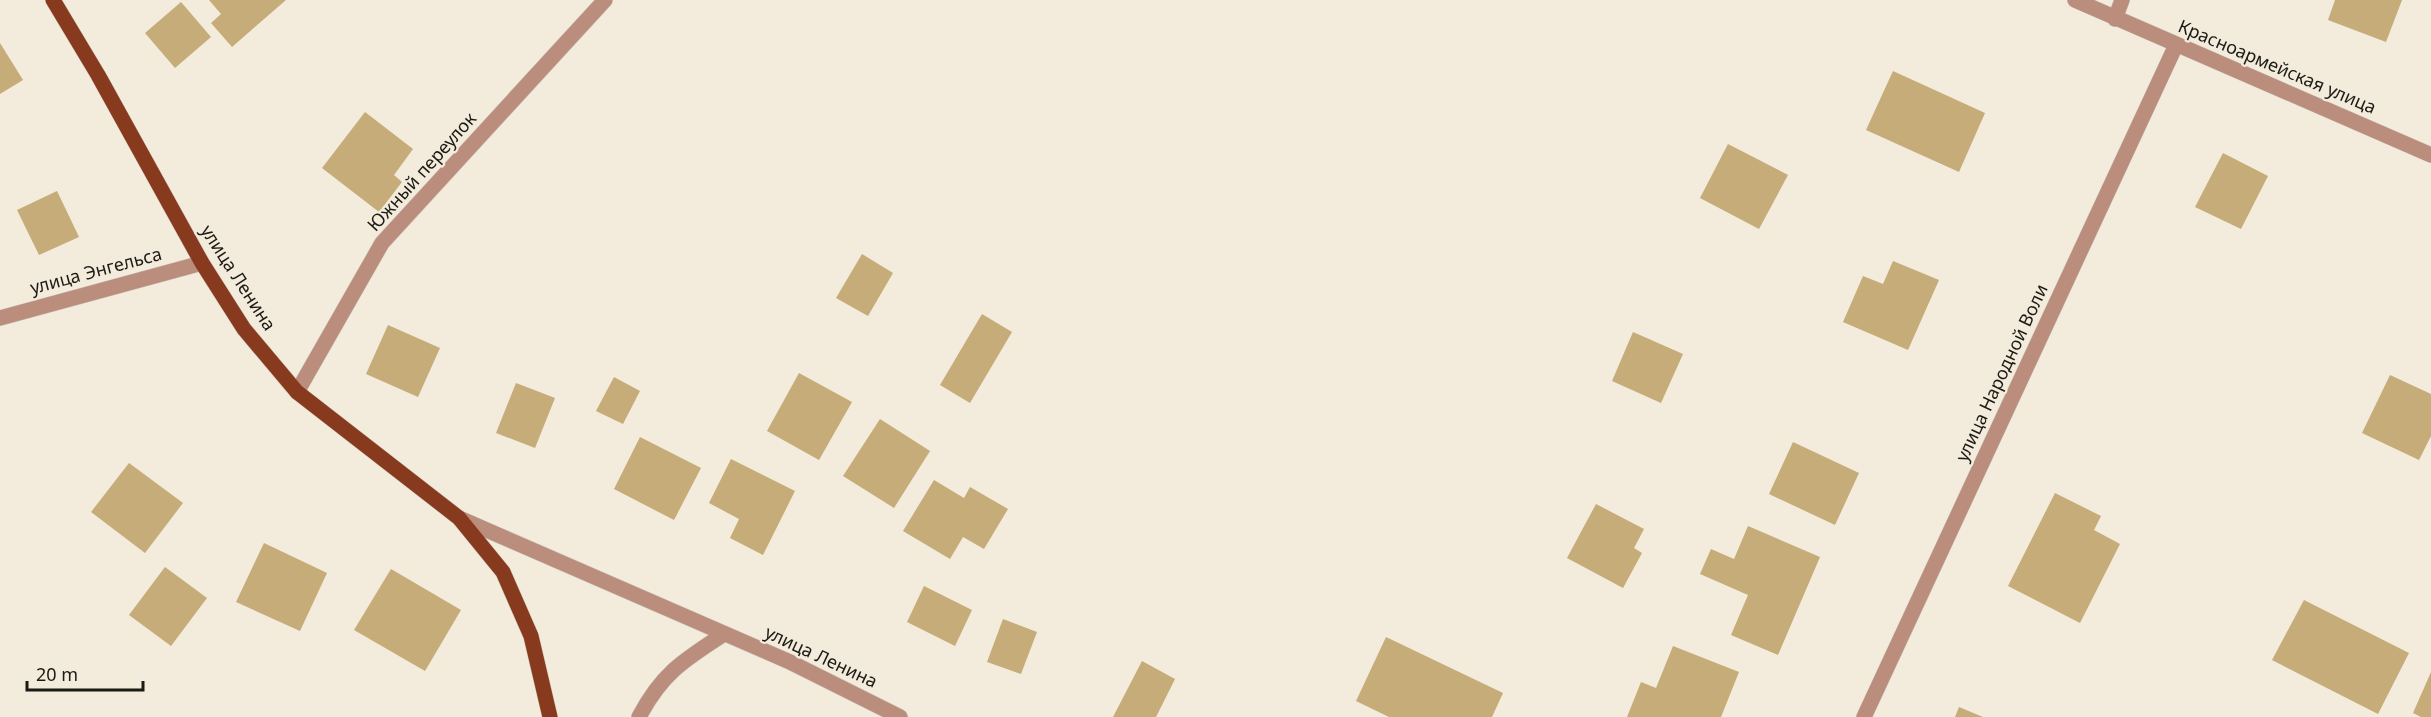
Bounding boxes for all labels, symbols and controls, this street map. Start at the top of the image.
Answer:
street label: Красноармейская улица [2175,13,2380,119]
street label: Южный переулок [361,106,481,236]
street label: улица Ленина [196,220,282,335]
street label: улица Энгельса [27,241,164,299]
street label: улица Народной Воли [1949,280,2053,465]
street label: улица Ленина [761,620,882,693]
scale bar [27,654,142,692]
text: 20 m [36,662,78,686]

